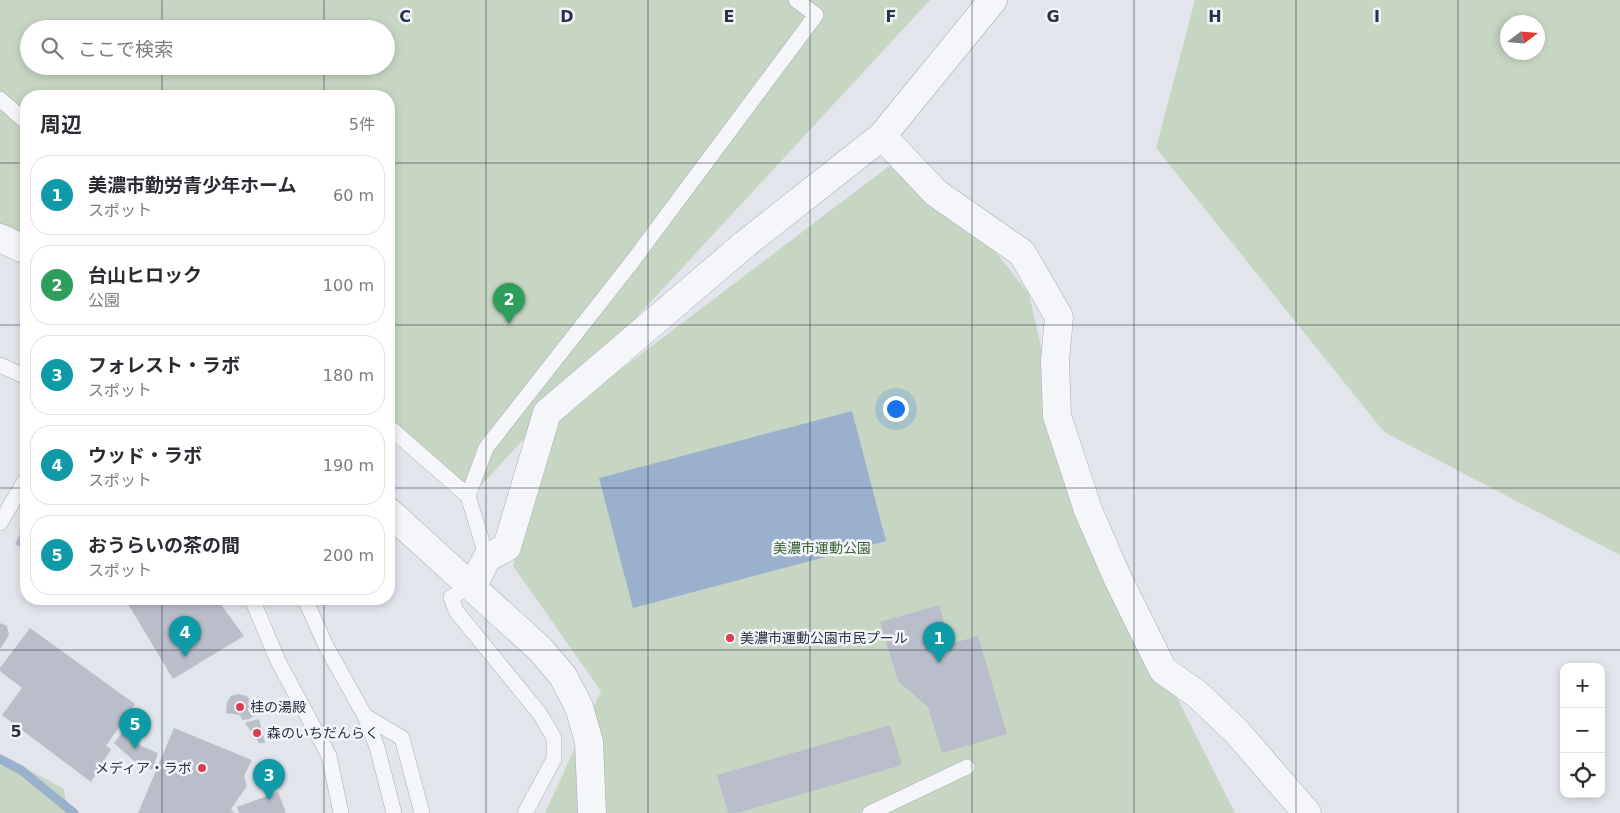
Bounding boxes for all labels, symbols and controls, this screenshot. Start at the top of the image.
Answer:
text: C [399,7,411,26]
text: D [560,7,574,26]
text: E [724,7,734,26]
text: F [886,7,896,26]
text: G [1046,7,1060,26]
text: H [1208,7,1222,26]
text: I [1374,7,1380,26]
north arrow [1500,15,1545,60]
search box [20,20,395,75]
icon: search [38,34,66,62]
text: ここで検索 [78,38,173,60]
text: 周辺 [40,113,82,137]
text: 5件 [349,115,375,134]
text: 美濃市勤労青少年ホーム [88,174,296,196]
text: 1 [51,186,63,205]
text: 60 m [333,186,374,205]
text: スポット [88,201,152,220]
text: 台山ヒロック [88,264,202,286]
text: 2 [51,276,63,295]
text: 100 m [323,276,374,295]
pin: 2 [493,283,525,324]
text: 公園 [88,291,120,310]
text: フォレスト・ラボ [88,354,240,376]
text: 3 [51,366,63,385]
text: 180 m [323,366,374,385]
text: スポット [88,381,152,400]
your location [883,396,909,422]
text: ウッド・ラボ [88,444,202,466]
text: 4 [51,456,63,475]
text: 190 m [323,456,374,475]
text: スポット [88,471,152,490]
text: おうらいの茶の間 [88,534,240,556]
park label: 美濃市運動公園 [773,540,871,556]
text: 5 [51,546,63,565]
text: 200 m [323,546,374,565]
text: スポット [88,561,152,580]
pin: 4 [169,616,201,657]
pin: 1 [923,622,955,663]
place label: 美濃市運動公園市民プール [740,630,908,646]
marker: 美濃市運動公園市民プール [724,632,736,644]
map controls [1560,663,1605,798]
button: + [1560,663,1605,708]
place label: 桂の湯殿 [250,699,306,715]
marker: 桂の湯殿 [234,701,246,713]
pin: 5 [119,708,151,749]
button: − [1560,708,1605,753]
text: 5 [10,722,22,741]
place label: 森のいちだんらく [267,725,379,741]
marker: 森のいちだんらく [251,727,263,739]
button: locate [1560,753,1605,798]
pin: 3 [253,759,285,800]
place label: メディア・ラボ [95,760,192,776]
marker: メディア・ラボ [196,762,208,774]

